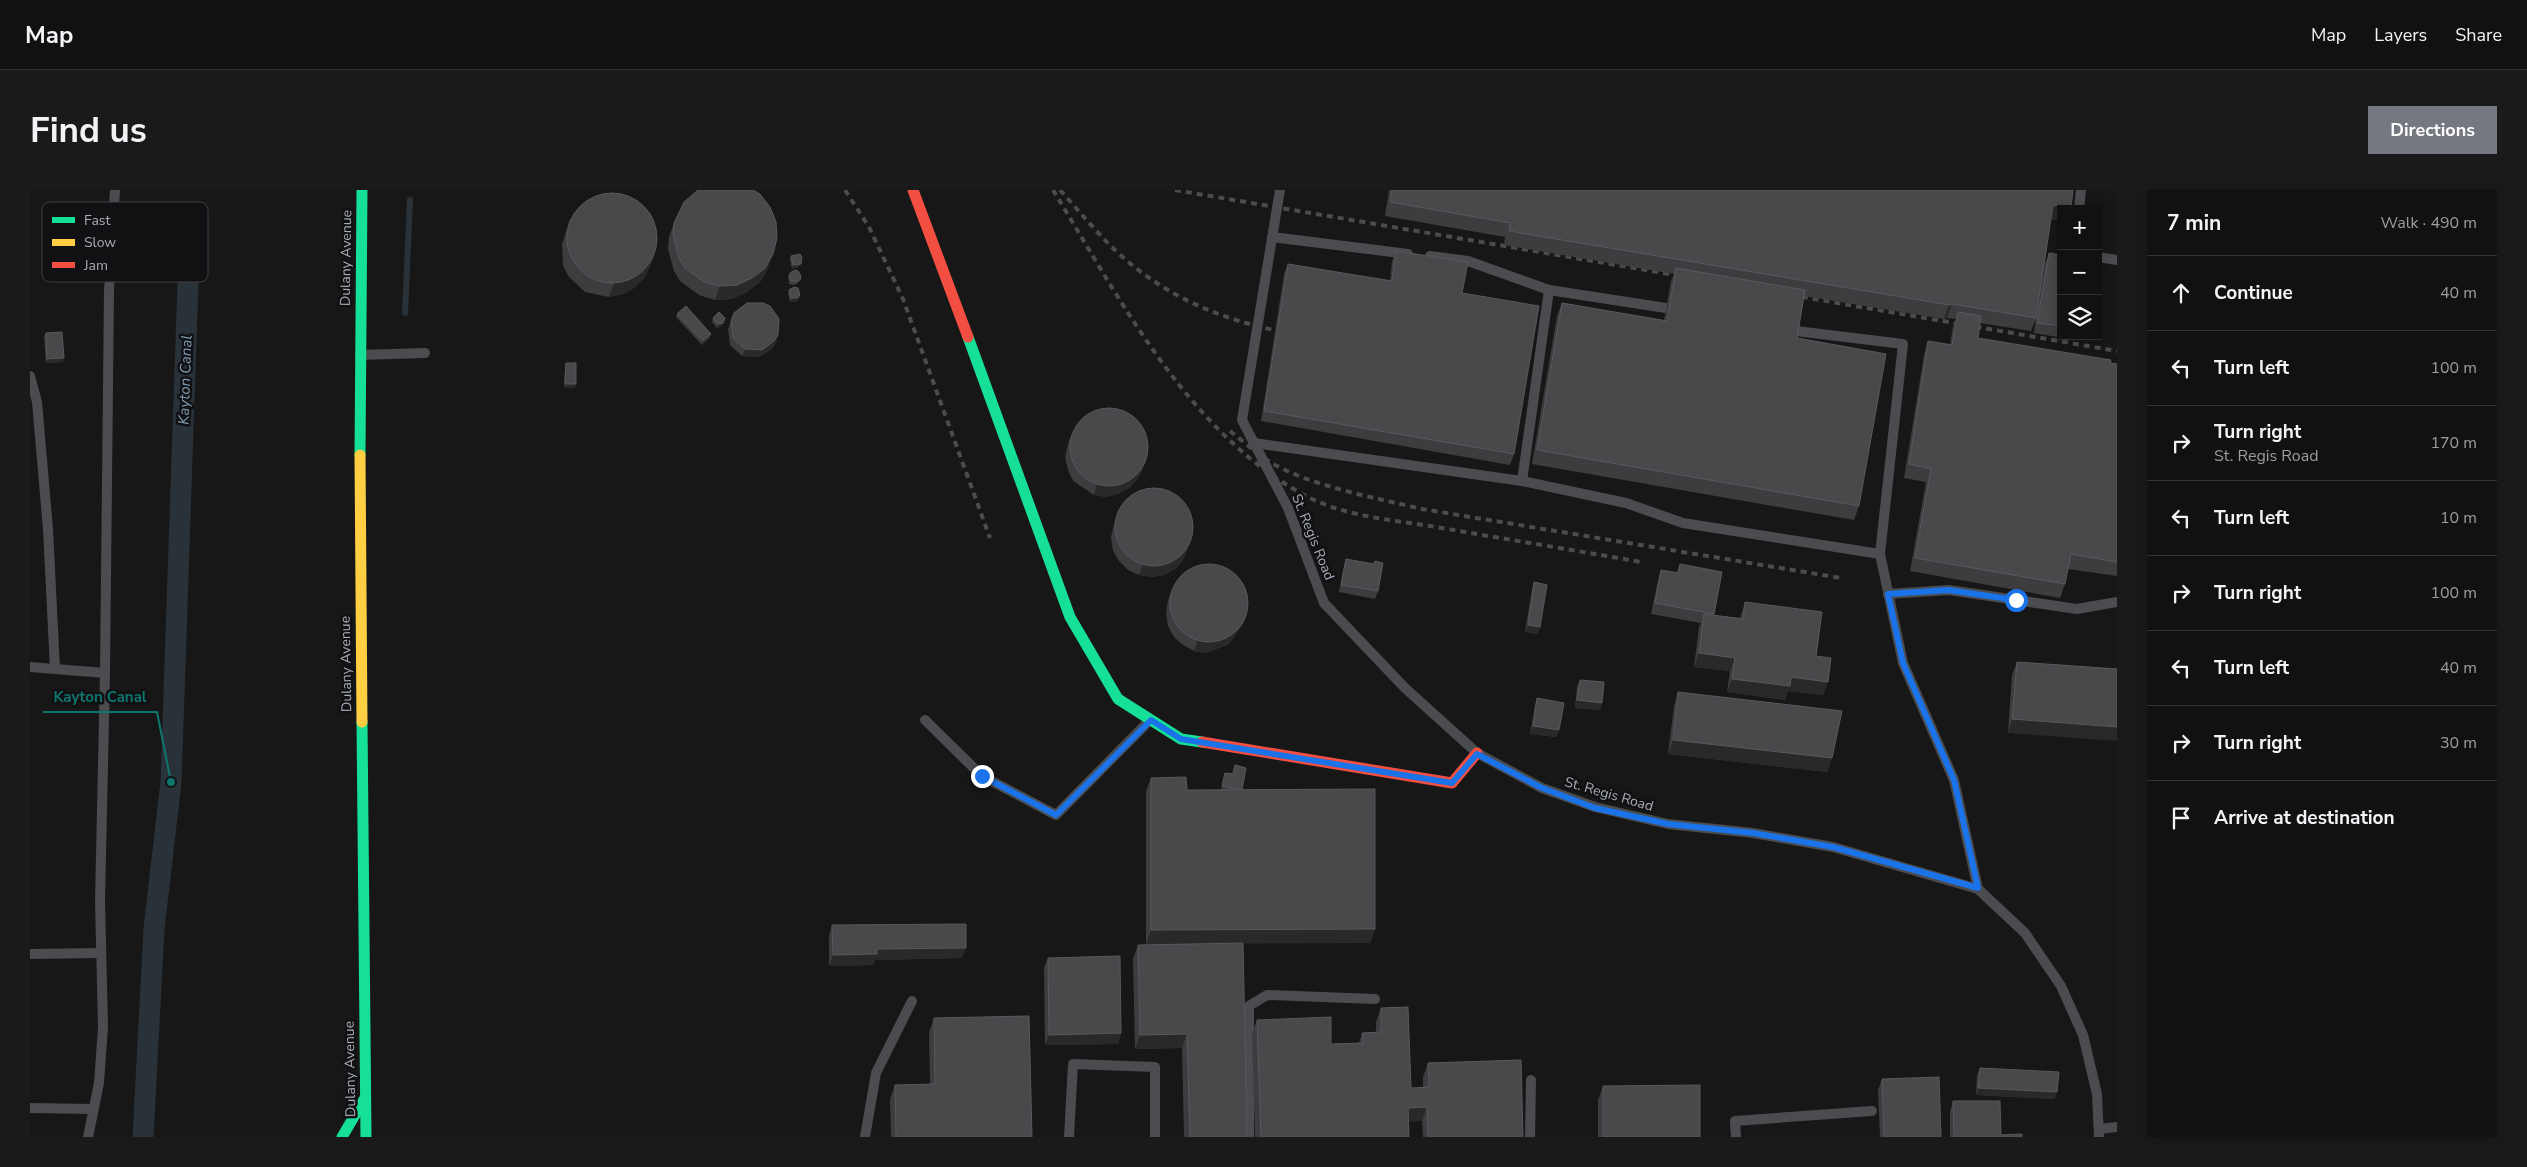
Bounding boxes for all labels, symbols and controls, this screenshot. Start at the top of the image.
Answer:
text: Map [25,19,73,51]
text: Map [2311,23,2346,47]
text: Layers [2374,23,2427,47]
text: Share [2455,23,2502,47]
button: Directions [2368,106,2497,154]
text: Find us [30,107,147,154]
legend [42,202,208,282]
map controls [2057,205,2102,340]
button: + [2057,205,2102,250]
text: 7 min [2167,209,2221,237]
street label: Dulany Avenue [336,210,356,306]
text: Fast [84,211,110,230]
text: Walk · 490 m [2381,212,2477,234]
text: Slow [84,233,116,252]
button: − [2057,250,2102,295]
text: Jam [83,256,108,275]
icon: ahead [2167,279,2195,307]
text: Continue [2214,280,2293,306]
text: 40 m [2440,282,2477,304]
button: layers [2057,295,2102,340]
water label: Kayton Canal [173,335,197,425]
icon: left [2167,354,2195,382]
text: Turn left [2214,355,2289,381]
text: 100 m [2430,357,2477,379]
text: Turn right [2214,419,2301,445]
icon: right [2167,429,2195,457]
text: 170 m [2430,432,2477,454]
text: St. Regis Road [2214,445,2319,467]
street label: St. Regis Road [1287,491,1339,583]
icon: left [2167,504,2195,532]
text: Turn left [2214,505,2289,531]
text: 10 m [2440,507,2477,529]
icon: right [2167,579,2195,607]
text: Turn right [2214,580,2301,606]
text: 100 m [2430,582,2477,604]
route start [2005,589,2028,612]
street label: Dulany Avenue [336,616,356,712]
icon: left [2167,654,2195,682]
text: Turn left [2214,655,2289,681]
text: 40 m [2440,657,2477,679]
callout: Kayton Canal [43,682,157,712]
text: Kayton Canal [53,687,147,707]
icon: right [2167,729,2195,757]
text: Turn right [2214,730,2301,756]
text: 30 m [2440,732,2477,754]
route end [971,765,994,788]
street label: St. Regis Road [1562,772,1656,816]
icon: arrive [2167,804,2195,832]
text: Arrive at destination [2214,805,2395,831]
street label: Dulany Avenue [340,1021,360,1117]

